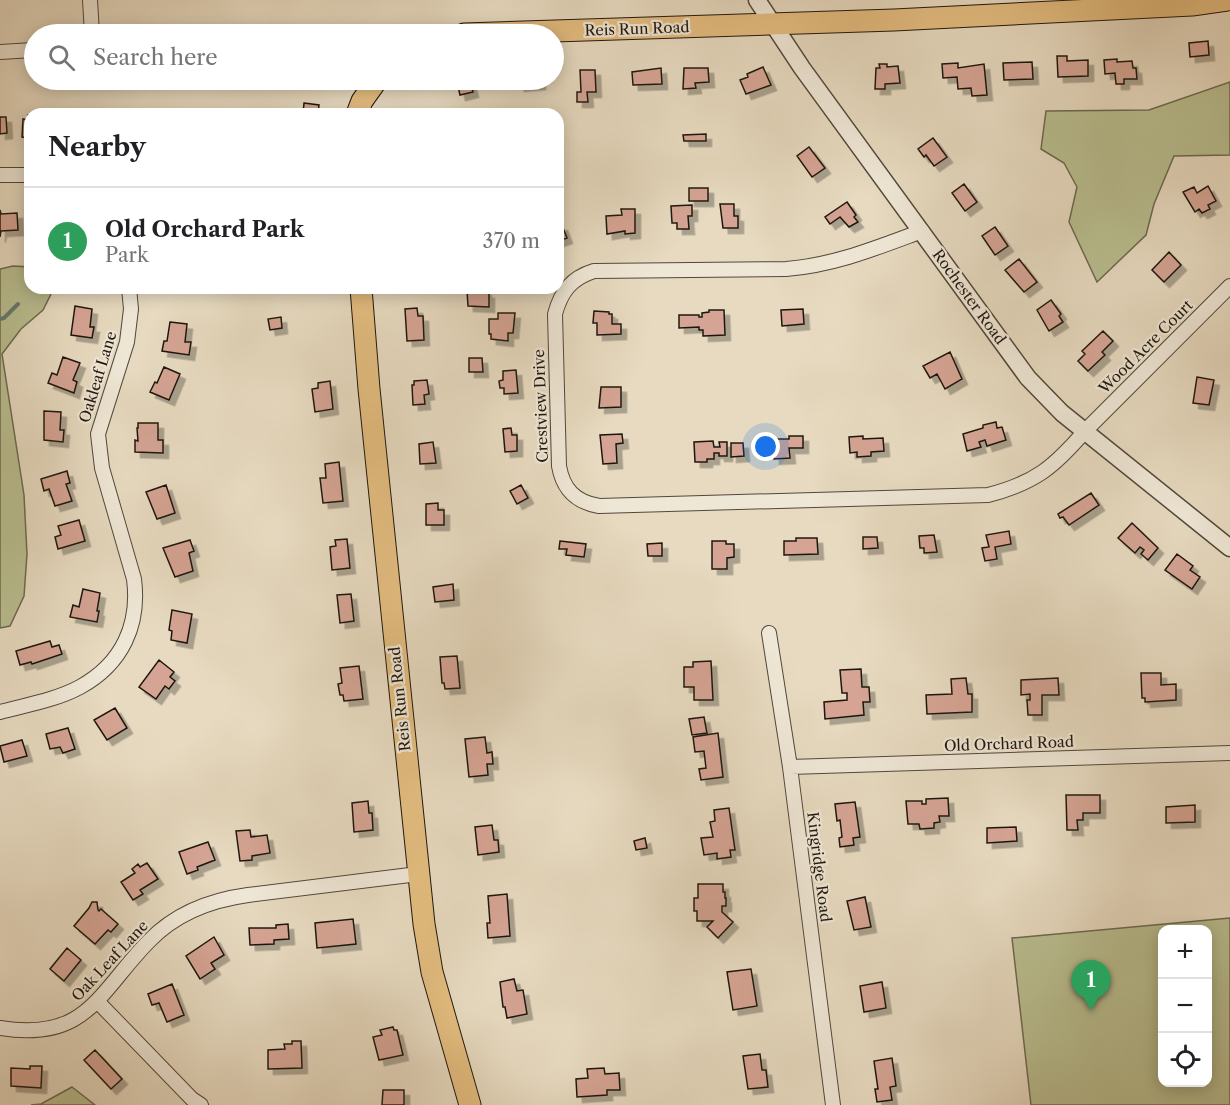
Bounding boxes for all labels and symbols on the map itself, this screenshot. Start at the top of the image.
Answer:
street label: Reis Run Road [584,17,690,40]
street label: Rochester Road [929,245,1010,348]
street label: Wood Acre Court [1094,295,1197,398]
street label: Oakleaf Lane [75,329,120,425]
street label: Crestview Drive [529,349,552,463]
your location [751,432,780,461]
street label: Reis Run Road [385,646,414,752]
street label: Old Orchard Road [944,732,1074,755]
street label: Kingridge Road [803,811,836,923]
street label: Oak Leaf Lane [67,916,152,1005]
pin: 1 [1072,960,1110,1010]

